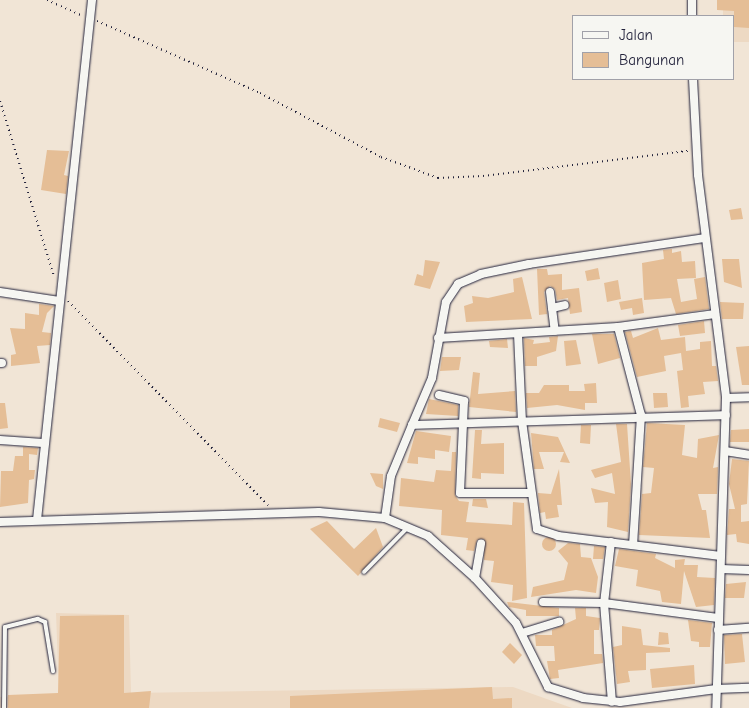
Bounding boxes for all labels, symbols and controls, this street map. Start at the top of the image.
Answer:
legend [572,15,734,80]
text: Jalan [619,26,653,44]
text: Bangunan [619,51,684,69]

